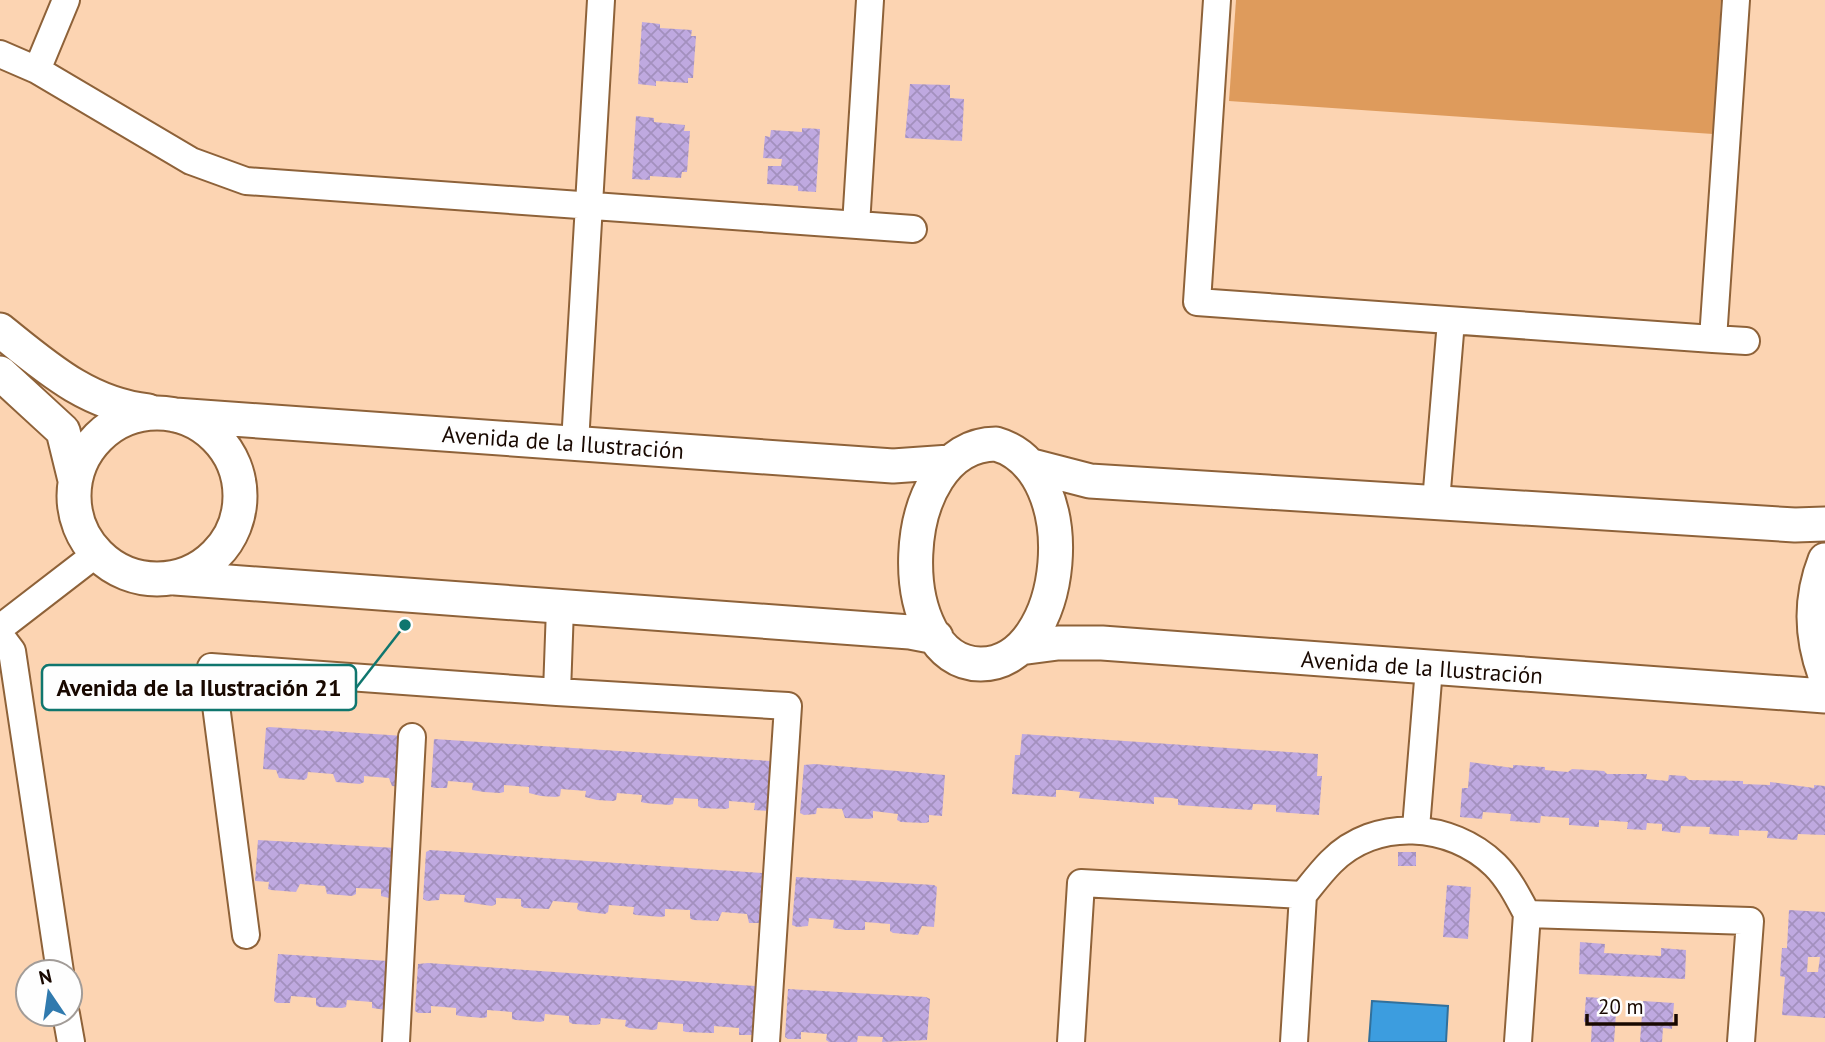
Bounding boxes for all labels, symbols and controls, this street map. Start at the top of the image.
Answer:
street label: Avenida de la Ilustración [441,419,685,465]
street label: Avenida de la Ilustración [1300,644,1544,690]
callout: Avenida de la Ilustración 21 [42,665,356,710]
text: Avenida de la Ilustración 21 [56,672,342,703]
north arrow [14,958,84,1028]
text: N [36,963,54,990]
scale bar [1587,982,1676,1026]
text: 20 m [1598,993,1644,1020]

